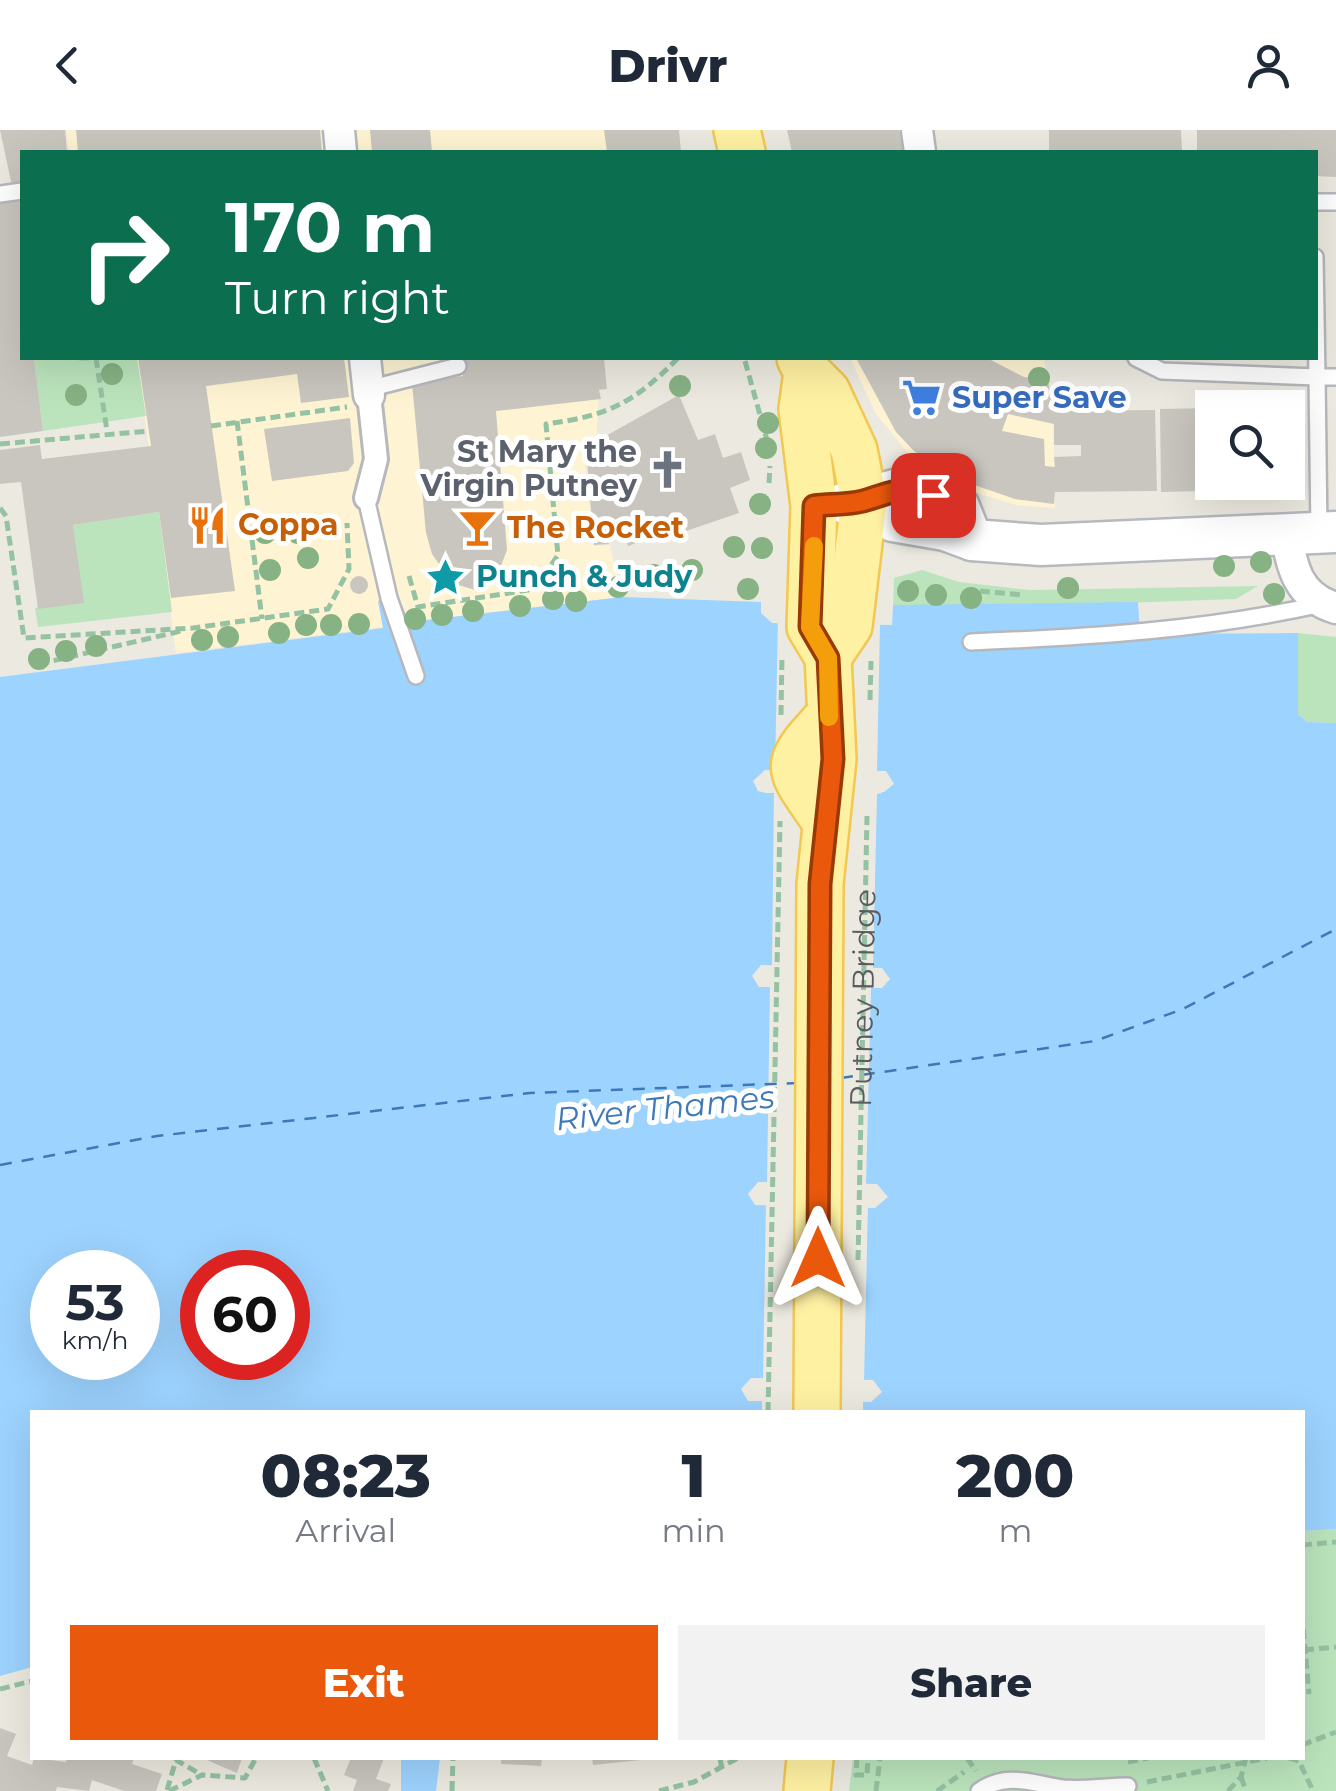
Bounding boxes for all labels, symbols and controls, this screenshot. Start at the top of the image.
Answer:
icon: back [40,38,95,93]
text: Drivr [609,38,727,93]
icon: person [1241,38,1296,93]
text: 170 m [225,184,435,270]
icon: right [60,190,190,320]
text: Turn right [225,270,450,325]
supermarket icon: Super Save [901,377,943,419]
place label: Super Save [952,379,1127,416]
map controls [1195,390,1305,500]
button: search [1195,390,1305,500]
place label: St Mary the Virgin Putney [419,433,638,504]
church icon: St Mary the Virgin Putney [646,448,688,490]
pin [891,453,976,538]
icon: arrive [906,468,961,523]
restaurant icon: Coppa [187,504,229,546]
place label: Coppa [238,506,338,543]
bar icon: The Rocket [456,507,498,549]
place label: The Rocket [507,509,684,546]
place icon: Punch & Judy [425,556,467,598]
place label: Punch & Judy [476,558,693,595]
street label: Putney Bridge [842,889,884,1107]
water label: River Thames [554,1077,777,1138]
position arrow [766,1206,870,1310]
speed limit sign: 60 [180,1250,310,1380]
text: 53 [65,1272,125,1333]
text: km/h [62,1325,128,1355]
text: 08:23 [261,1439,431,1512]
text: 1 [681,1439,706,1512]
text: 200 [956,1439,1074,1512]
text: Arrival [295,1511,396,1550]
text: min [662,1511,726,1550]
text: m [998,1511,1032,1550]
button: Exit [70,1625,658,1740]
button: Share [678,1625,1265,1740]

